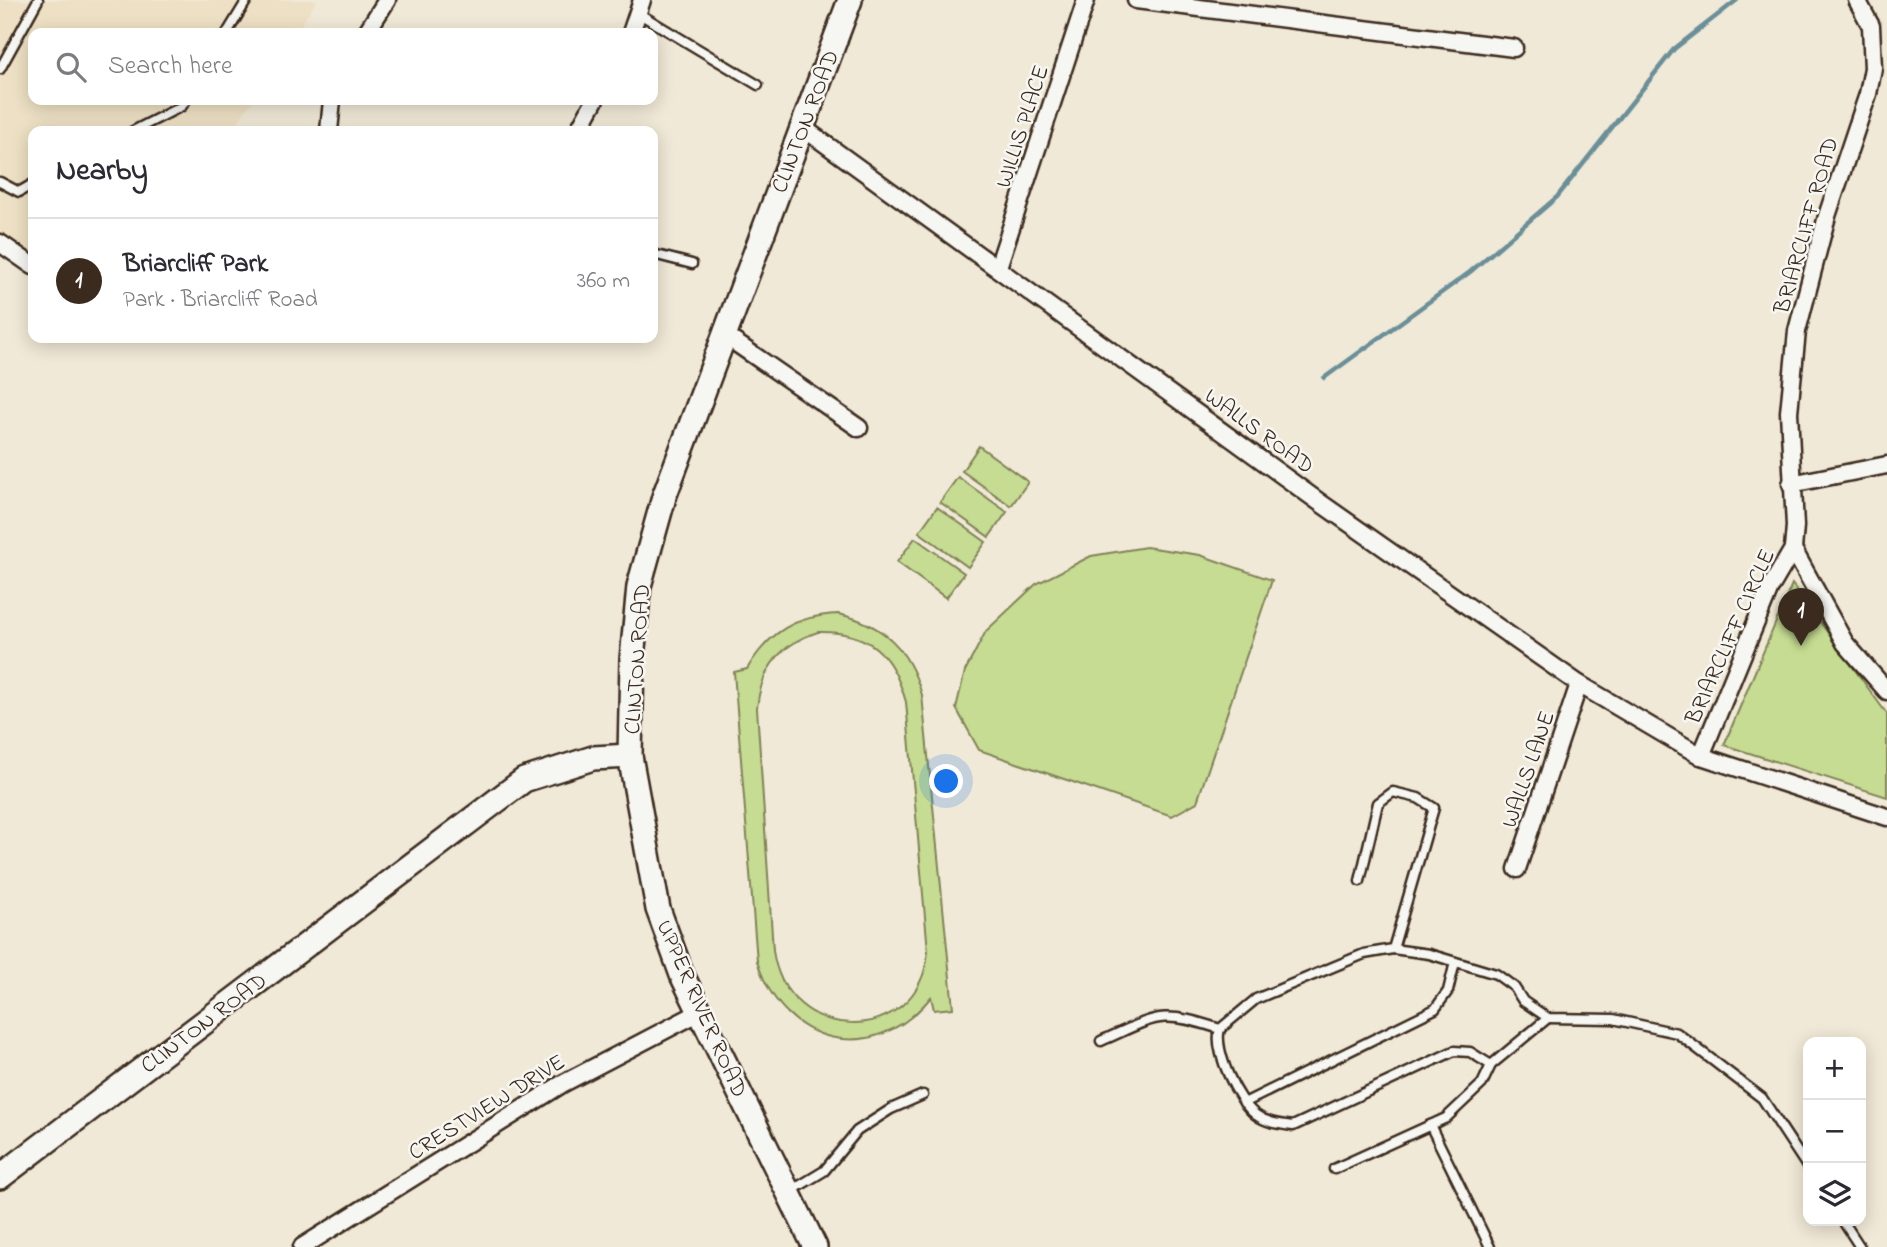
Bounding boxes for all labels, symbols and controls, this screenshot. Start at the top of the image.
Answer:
search box [28,28,658,105]
street label: CLINTON ROAD [764,46,849,198]
icon: search [52,48,90,86]
text: Search here [108,48,233,86]
street label: WILLIS PLACE [988,61,1059,192]
street label: BRIARCLIFF ROAD [1766,134,1848,319]
text: Nearby [56,150,148,194]
text: Briarcliff Park [123,246,268,284]
text: 1 [75,265,83,298]
text: 360 m [577,265,630,298]
text: Park · Briarcliff Road [123,284,318,317]
street label: WALLS ROAD [1197,381,1320,483]
street label: BRIARCLIFF CIRCLE [1677,544,1785,731]
street label: CLINTON ROAD [617,583,660,736]
pin: 1 [1778,588,1824,646]
street label: WALLS LANE [1494,707,1565,833]
your location [929,764,963,798]
street label: UPPER RIVER ROAD [647,915,755,1103]
street label: CLINTON ROAD [134,965,275,1083]
map controls [1803,1037,1866,1226]
button: + [1803,1037,1866,1100]
street label: CRESTVIEW DRIVE [403,1047,572,1170]
button: − [1803,1100,1866,1163]
button: layers [1803,1163,1866,1226]

